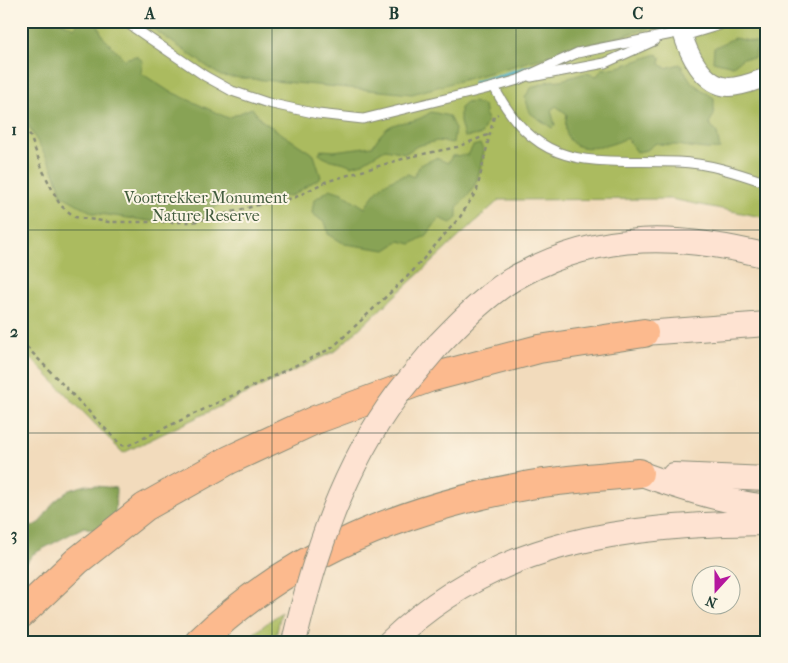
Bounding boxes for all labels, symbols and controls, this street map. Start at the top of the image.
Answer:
text: A [144,4,156,23]
text: B [389,4,399,23]
text: C [633,4,644,23]
text: 1 [11,120,17,139]
park label: Voortrekker Monument Nature Reserve [123,188,288,225]
text: 2 [10,322,18,341]
text: 3 [11,525,17,545]
north arrow [690,566,740,616]
text: N [703,592,720,612]

